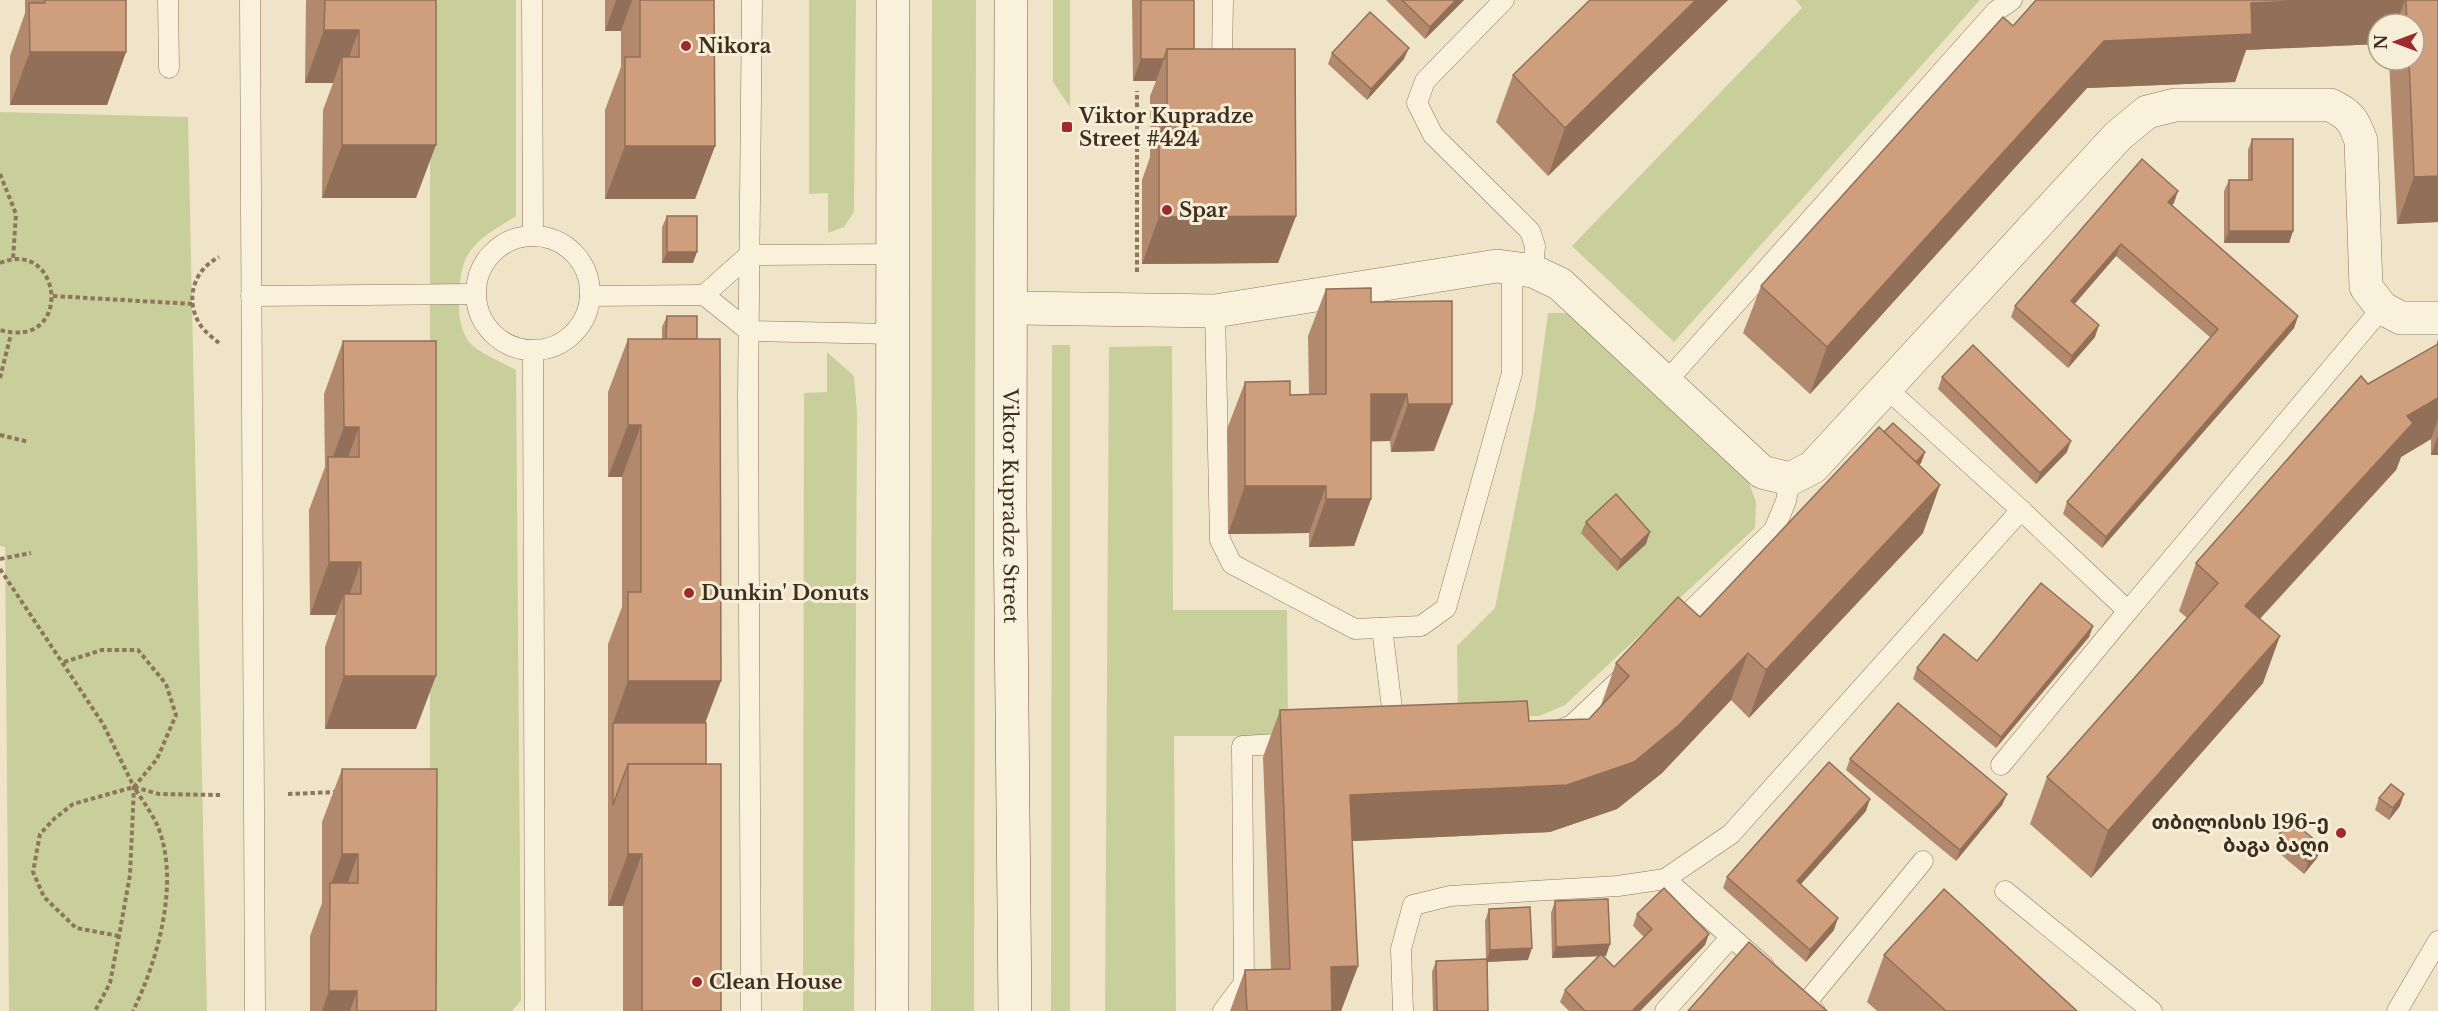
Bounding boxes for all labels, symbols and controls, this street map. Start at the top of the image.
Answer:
north arrow [2366,12,2426,72]
place label: Nikora [698,34,772,58]
text: N [2371,34,2391,50]
marker: Nikora [679,39,693,53]
place label: Viktor Kupradze Street #424 [1078,104,1254,151]
marker: Viktor Kupradze Street #424 [1060,120,1074,134]
place label: Spar [1179,198,1228,222]
marker: Spar [1160,203,1174,217]
street label: Viktor Kupradze Street [998,387,1023,624]
place label: Dunkin' Donuts [701,581,869,605]
marker: Dunkin' Donuts [682,586,696,600]
place label: თბილისის 196-ე ბაგა ბაღი [2151,810,2329,858]
marker: თბილისის 196-ე ბაგა ბაღი [2334,826,2348,840]
place label: Clean House [709,970,842,994]
marker: Clean House [690,975,704,989]

